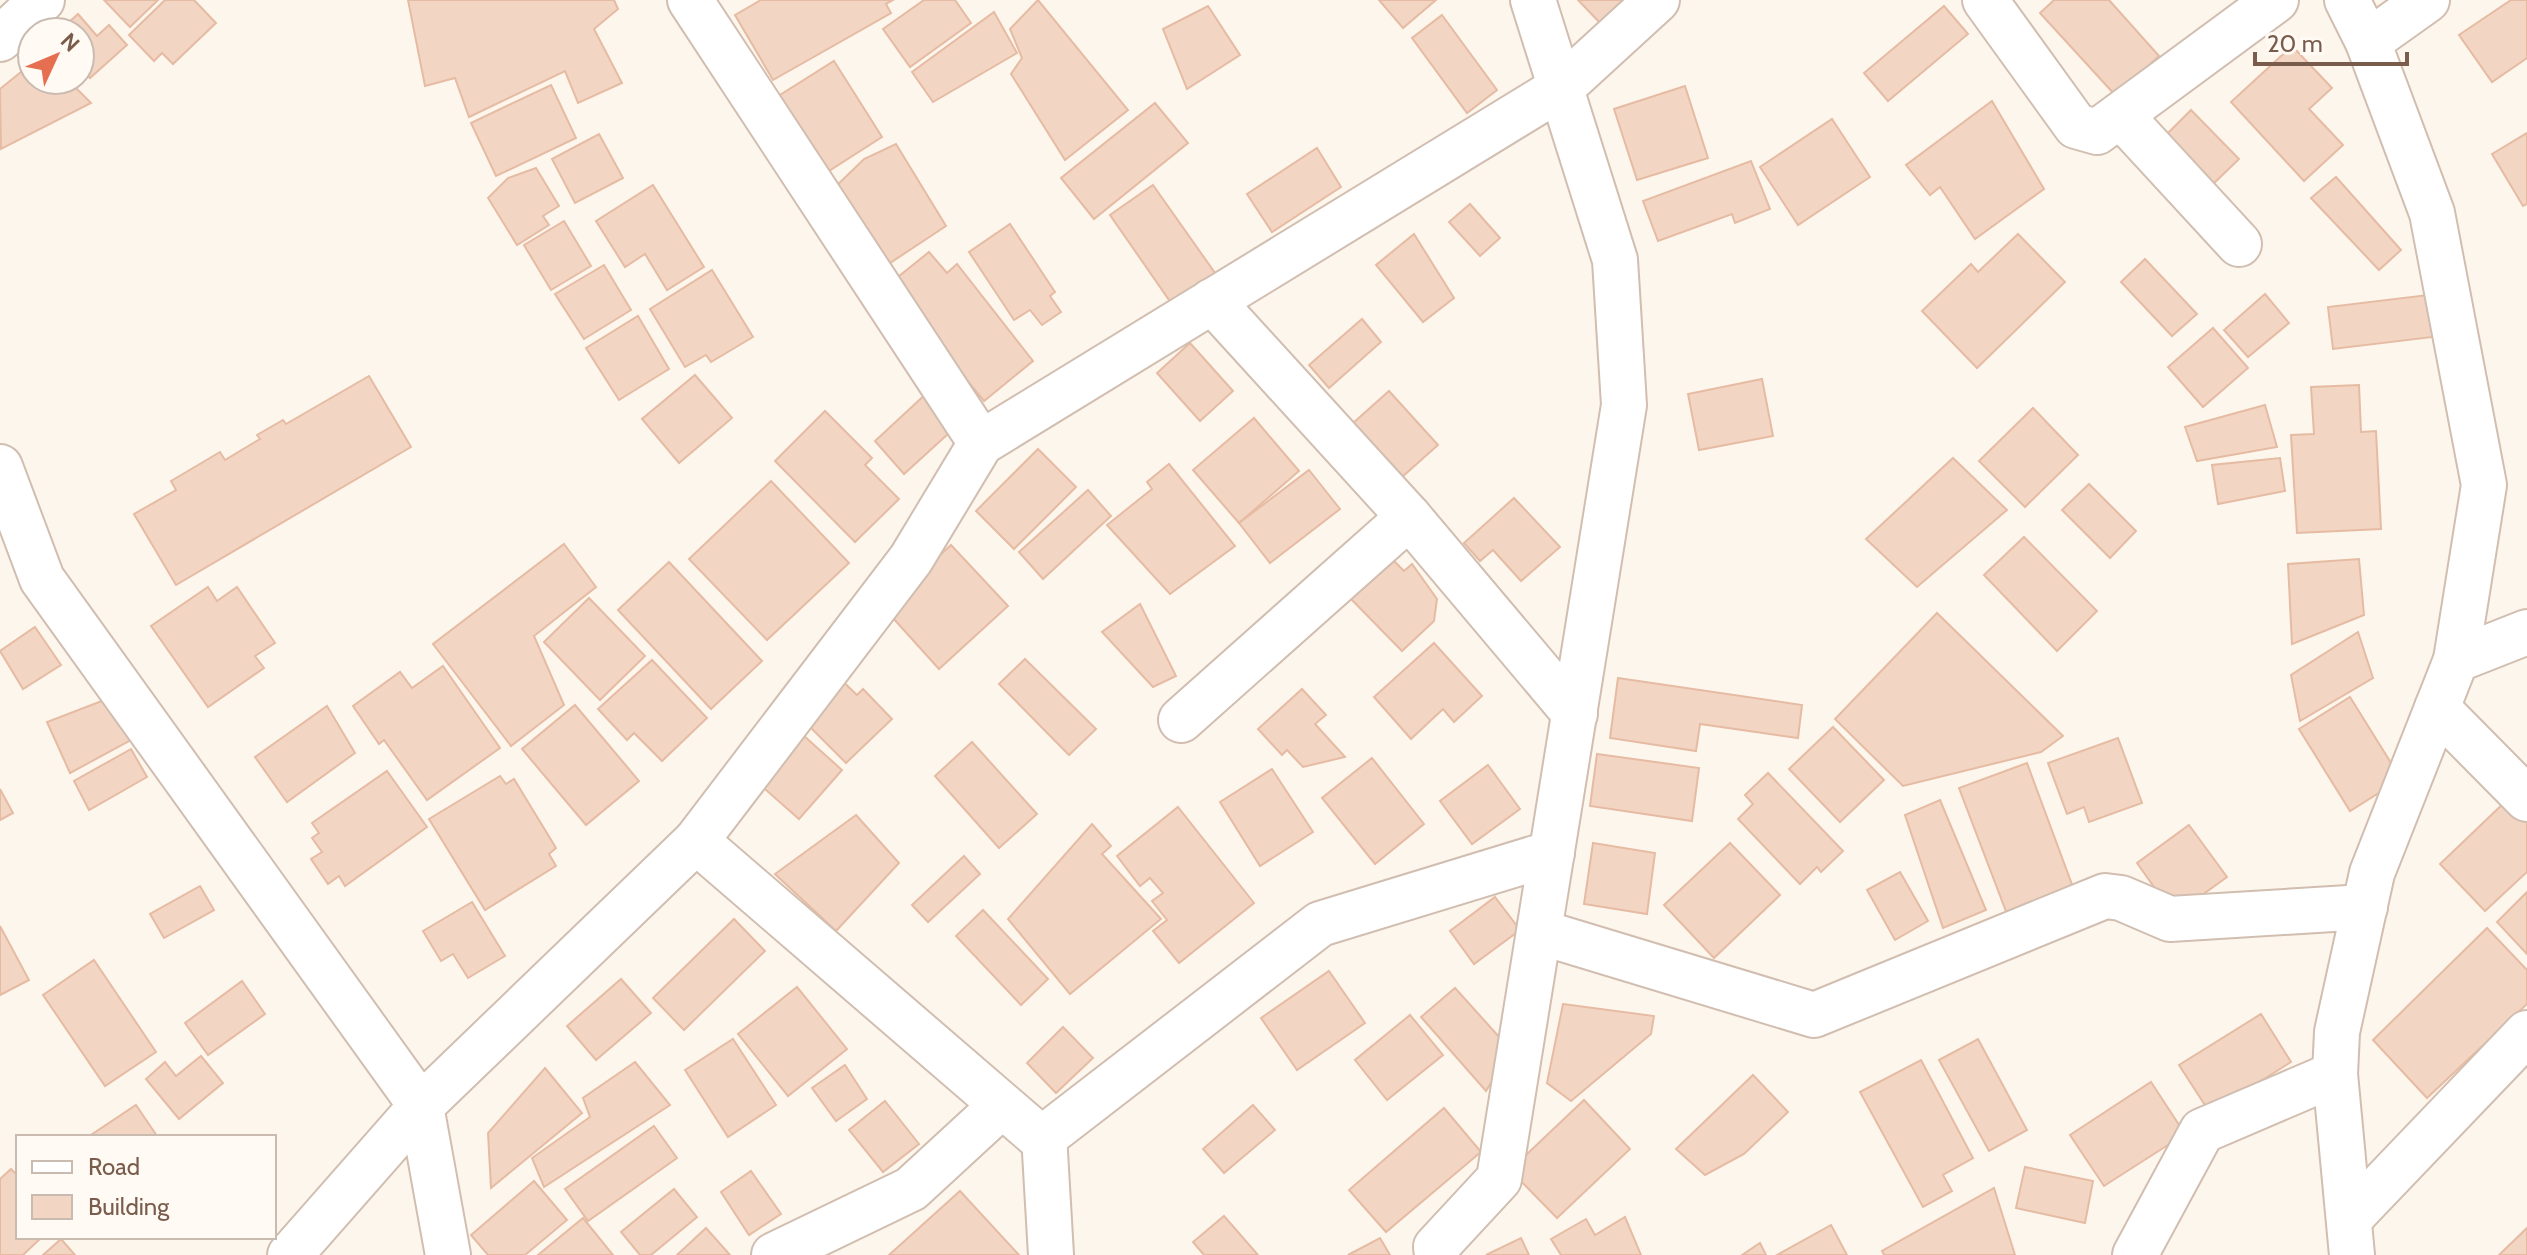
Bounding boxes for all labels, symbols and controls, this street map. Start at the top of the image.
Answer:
north arrow [16,16,96,96]
scale bar [2255,16,2407,66]
text: N [55,27,85,57]
text: 20 m [2267,29,2323,58]
legend [16,1135,276,1239]
text: Road [88,1152,140,1181]
text: Building [88,1192,170,1221]

